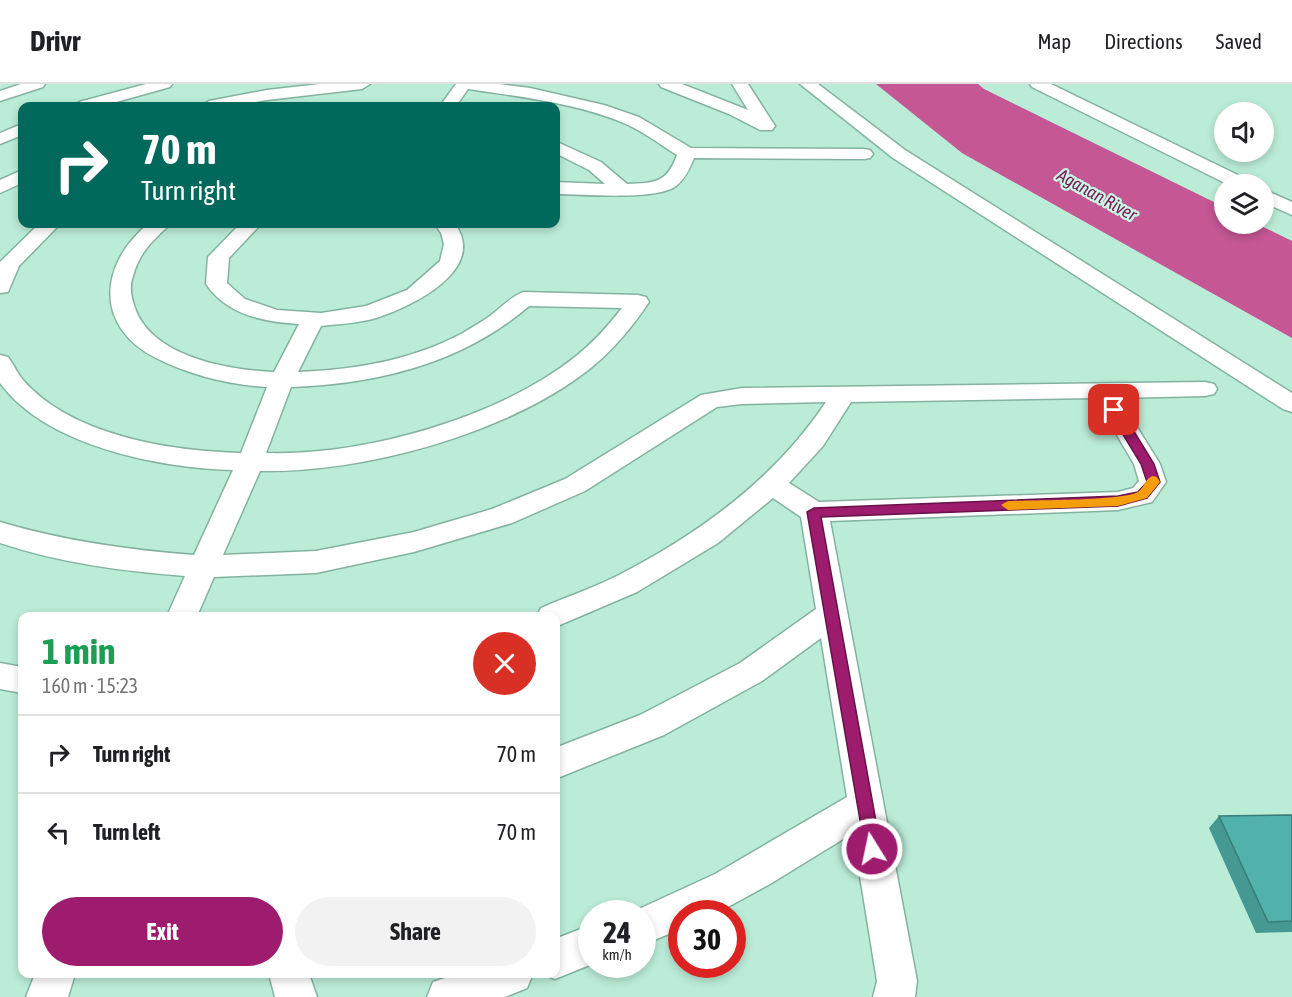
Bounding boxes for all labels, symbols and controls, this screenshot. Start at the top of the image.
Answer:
text: Drivr [30,25,80,57]
text: Map [1037,29,1071,53]
text: Directions [1104,29,1183,53]
text: Saved [1216,29,1262,53]
map controls [1214,102,1274,234]
button: sound [1214,102,1274,162]
text: 70 m [141,125,216,173]
icon: right [42,126,120,204]
water label: Aganan River [1053,164,1141,225]
button: layers [1214,174,1274,234]
text: Turn right [141,175,236,206]
pin [1088,384,1139,435]
icon: arrive [1097,393,1130,426]
text: 1 min [42,630,116,672]
button: close [473,632,536,695]
text: 160 m · 15:23 [42,674,138,697]
icon: right [42,738,75,771]
text: Turn right [93,741,170,767]
text: 70 m [496,741,536,767]
icon: left [42,816,75,849]
position arrow [840,817,904,881]
text: Turn left [93,819,160,845]
text: 70 m [496,819,536,845]
button: Exit [42,897,283,966]
button: Share [295,897,536,966]
speed limit sign: 30 [668,900,746,978]
text: 24 [603,915,631,949]
text: km/h [602,946,632,963]

